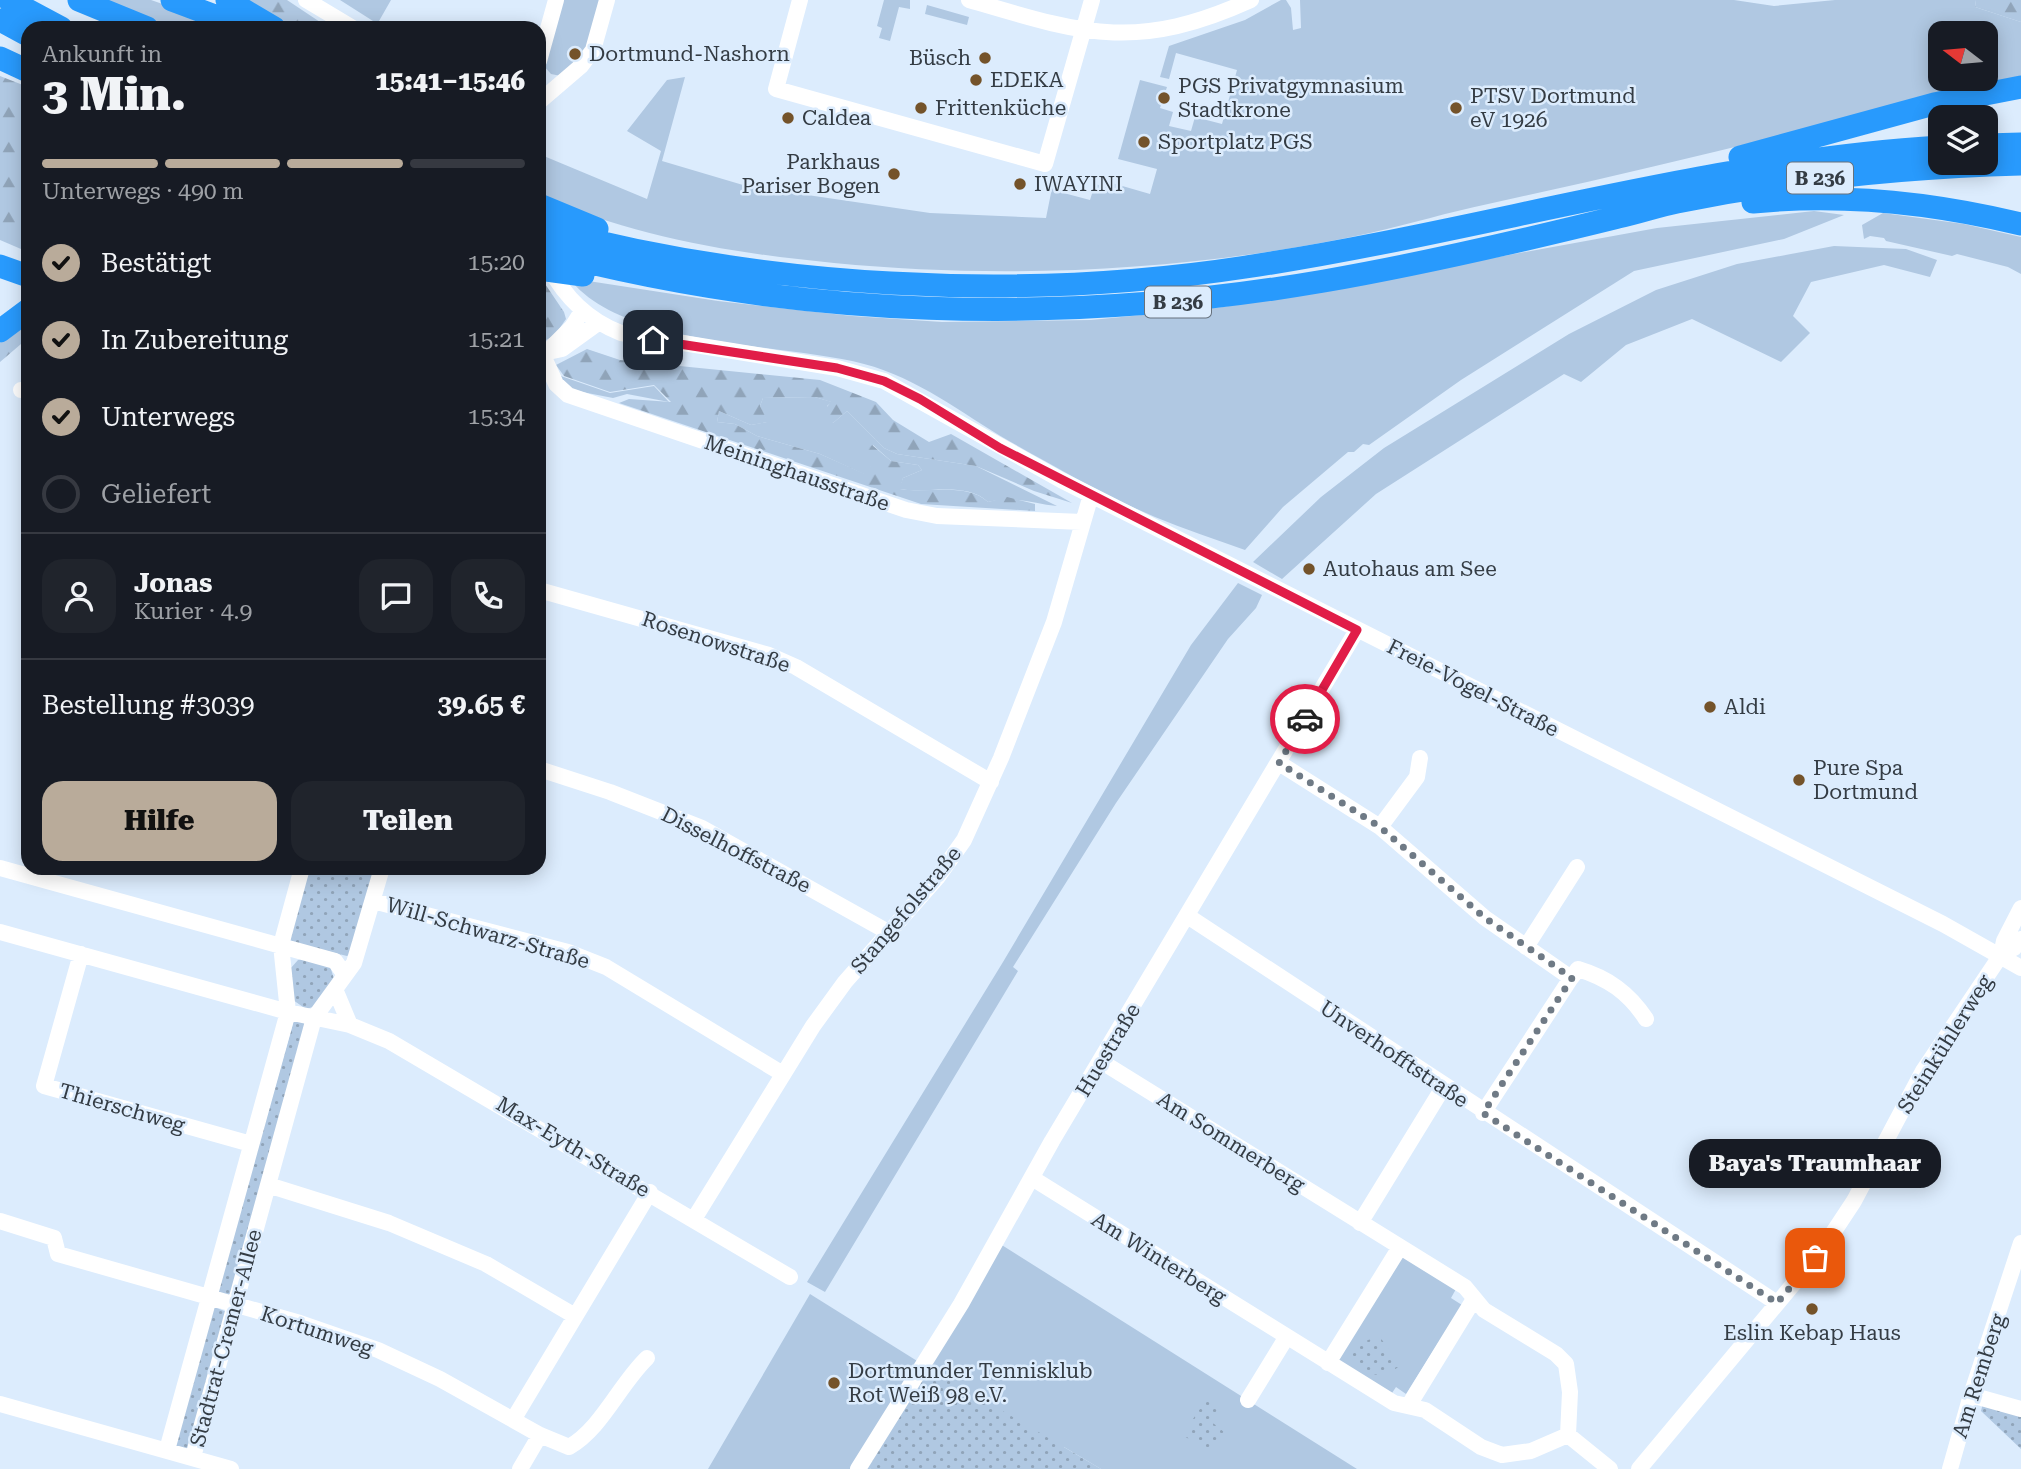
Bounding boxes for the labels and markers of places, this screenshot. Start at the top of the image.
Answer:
place label: Dortmund-Nashorn [589,42,790,66]
marker: Dortmund-Nashorn [567,46,583,62]
place label: Büsch [909,46,971,70]
marker: Büsch [977,50,993,66]
place label: EDEKA [990,68,1064,92]
marker: EDEKA [968,72,984,88]
place label: PGS Privatgymnasium Stadtkrone [1178,74,1404,122]
place label: PTSV Dortmund eV 1926 [1470,84,1636,132]
marker: PGS Privatgymnasium Stadtkrone [1156,90,1172,106]
place label: Frittenküche [935,96,1066,120]
marker: Frittenküche [913,100,929,116]
marker: PTSV Dortmund eV 1926 [1448,100,1464,116]
place label: Caldea [802,106,872,130]
marker: Caldea [780,110,796,126]
place label: Sportplatz PGS [1158,130,1313,154]
marker: Sportplatz PGS [1136,134,1152,150]
place label: Parkhaus Pariser Bogen [741,150,880,198]
marker: Parkhaus Pariser Bogen [886,166,902,182]
place label: IWAYINI [1034,172,1123,196]
marker: IWAYINI [1012,176,1028,192]
pin [623,310,683,370]
place label: Autohaus am See [1323,557,1497,581]
marker: Autohaus am See [1301,561,1317,577]
place label: Aldi [1724,695,1766,719]
marker: Aldi [1702,699,1718,715]
place label: Pure Spa Dortmund [1813,756,1919,804]
marker: Pure Spa Dortmund [1791,772,1807,788]
callout: Baya's Traumhaar [1689,1139,1941,1188]
pin [1785,1228,1845,1288]
marker: Eslin Kebap Haus [1804,1301,1820,1317]
place label: Eslin Kebap Haus [1723,1321,1901,1345]
place label: Dortmunder Tennisklub Rot Weiß 98 e.V. [848,1359,1093,1407]
marker: Dortmunder Tennisklub Rot Weiß 98 e.V. [826,1375,842,1391]

